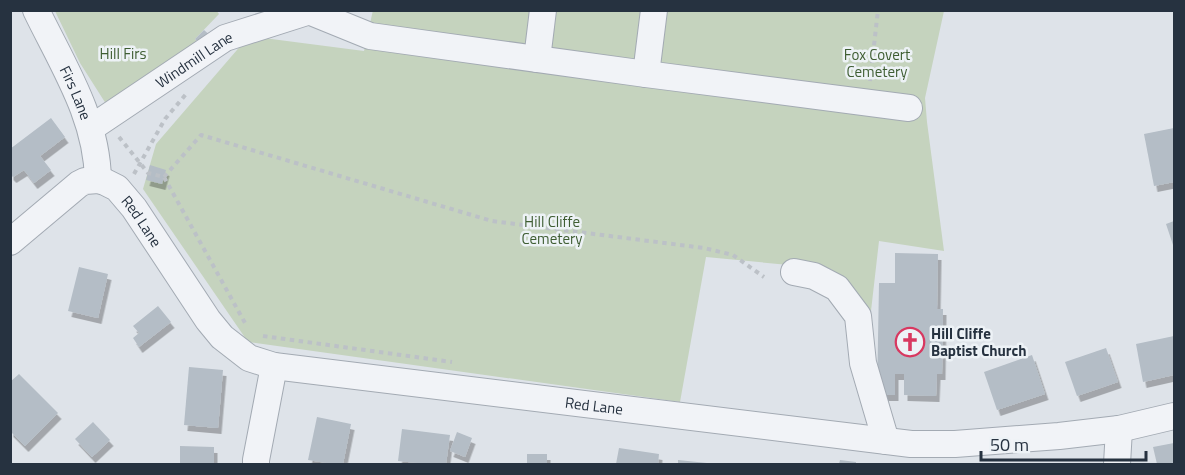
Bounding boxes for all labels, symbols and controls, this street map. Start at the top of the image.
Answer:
street label: Windmill Lane [151,25,235,93]
park label: Hill Firs [100,42,147,65]
park label: Fox Covert Cemetery [844,43,911,83]
street label: Firs Lane [54,62,98,123]
street label: Red Lane [116,190,168,251]
park label: Hill Cliffe Cemetery [522,210,582,250]
place label: Hill Cliffe Baptist Church [931,322,1026,362]
church icon: Hill Cliffe Baptist Church [894,326,926,358]
street label: Red Lane [564,390,624,420]
scale bar [981,424,1146,462]
text: 50 m [990,431,1029,458]

